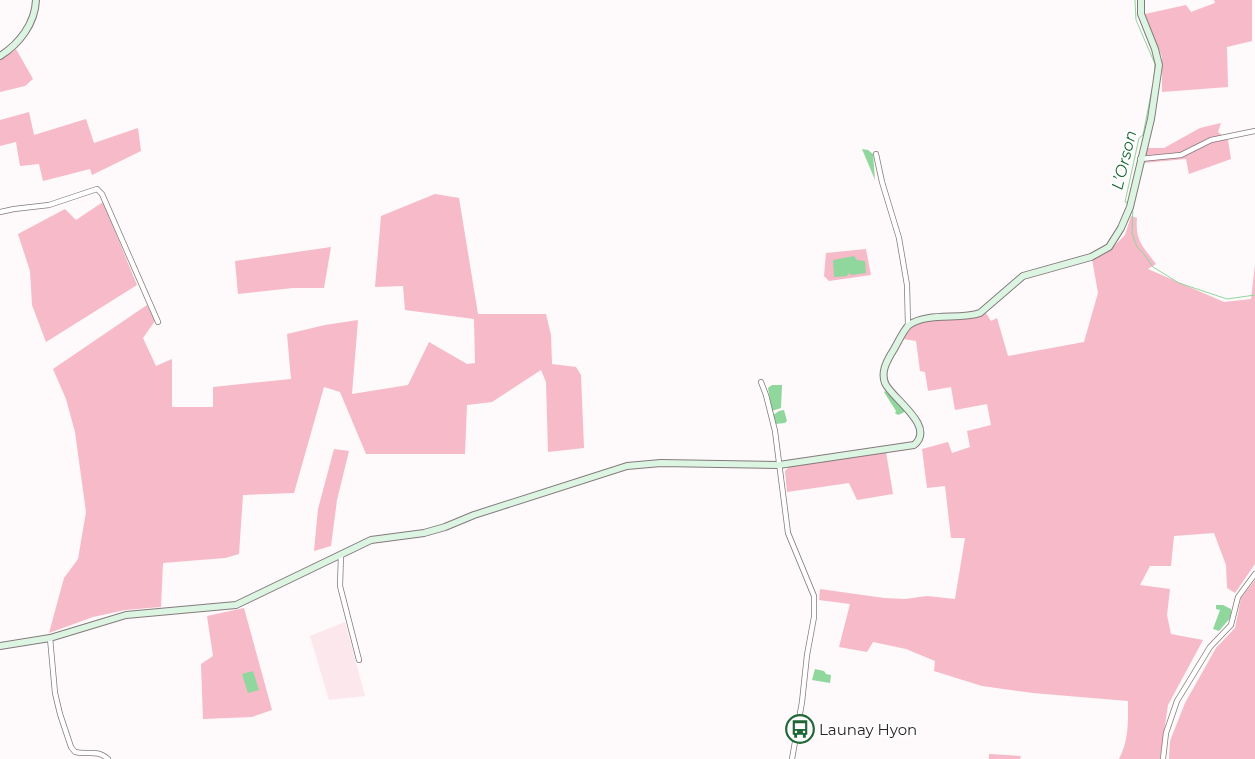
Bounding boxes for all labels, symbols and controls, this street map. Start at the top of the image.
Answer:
water label: L’Orson [1107,128,1141,192]
bus stop icon: Launay Hyon [785,714,815,744]
place label: Launay Hyon [819,720,917,739]

